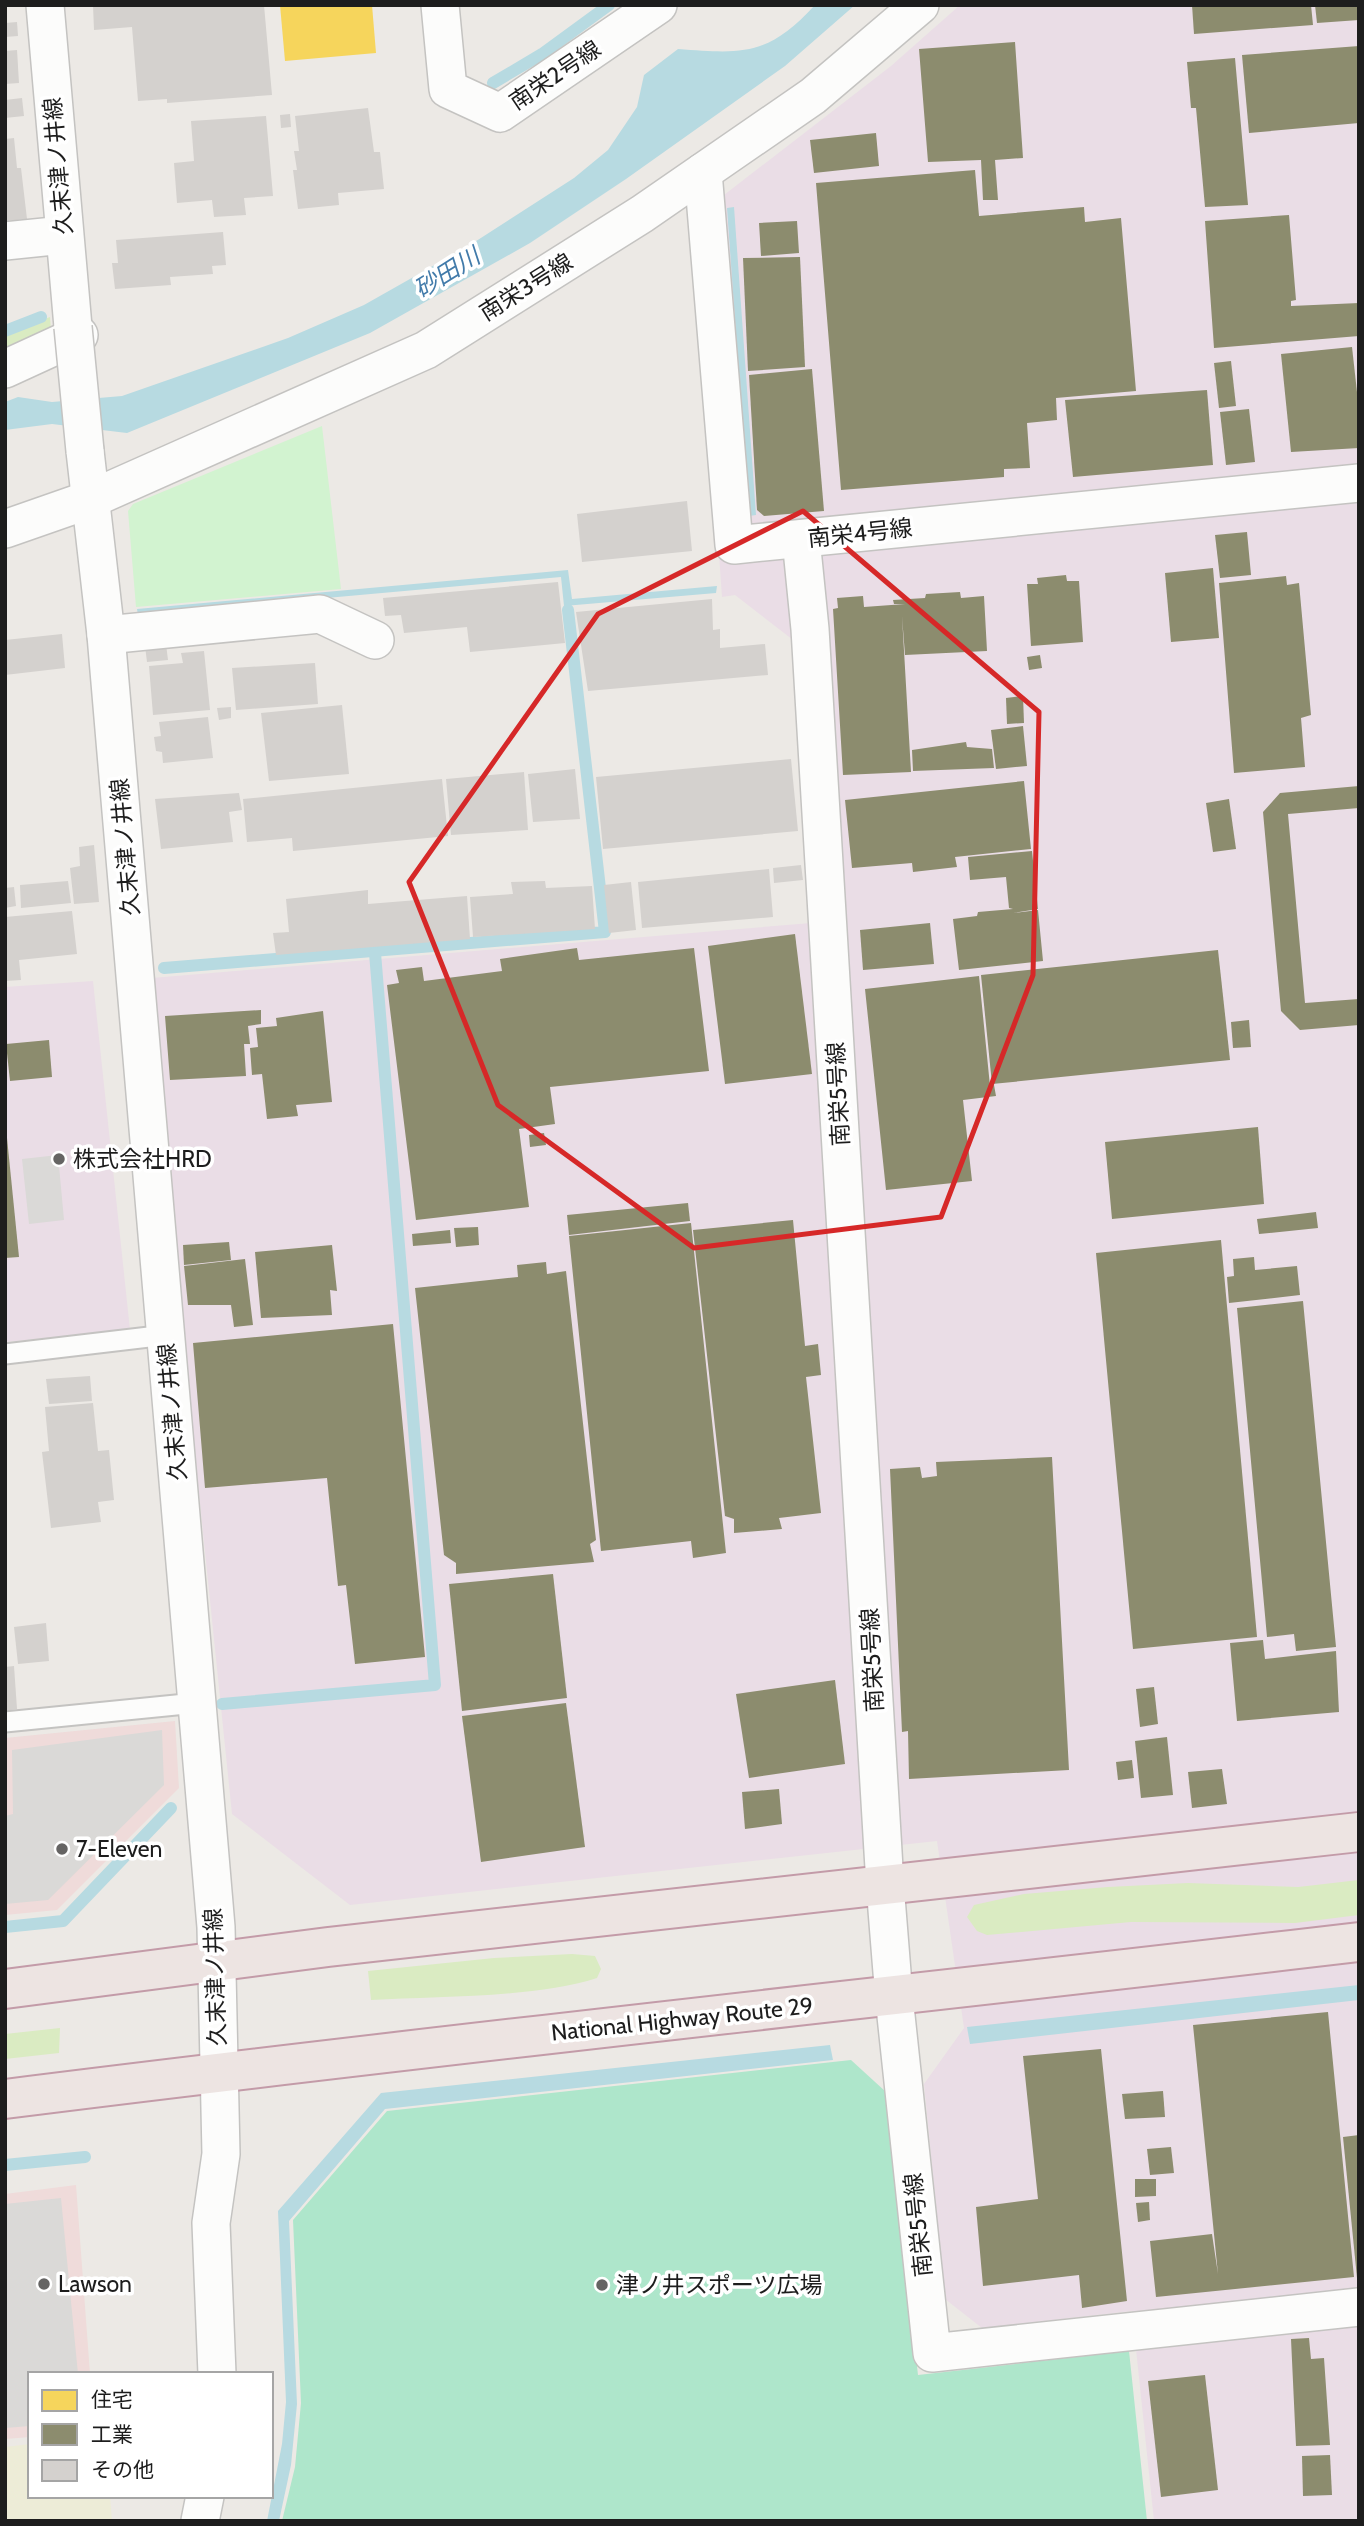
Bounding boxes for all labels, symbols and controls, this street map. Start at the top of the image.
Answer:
street label: 南栄2号線 [504,34,606,116]
street label: 久末津ノ井線 [38,96,78,236]
water label: 砂田川 [409,240,487,304]
street label: 南栄3号線 [474,247,578,327]
street label: 南栄4号線 [806,514,914,552]
street label: 久末津ノ井線 [105,777,145,917]
street label: 南栄5号線 [821,1041,855,1147]
place label: 株式会社HRD [73,1145,212,1173]
marker: 株式会社HRD [51,1151,67,1167]
street label: 久末津ノ井線 [152,1342,192,1482]
street label: 南栄5号線 [855,1607,889,1713]
place label: 7-Eleven [76,1835,162,1863]
marker: 7-Eleven [54,1841,70,1857]
street label: 久末津ノ井線 [199,1908,231,2046]
street label: National Highway Route 29 [550,1991,814,2047]
street label: 南栄5号線 [899,2172,937,2278]
place label: Lawson [58,2270,132,2298]
place label: 津ノ井スポーツ広場 [616,2271,823,2299]
marker: Lawson [36,2276,52,2292]
marker: 津ノ井スポーツ広場 [594,2277,610,2293]
legend [28,2372,273,2498]
text: 住宅 [91,2387,133,2412]
text: 工業 [91,2422,133,2447]
text: その他 [91,2457,154,2482]

